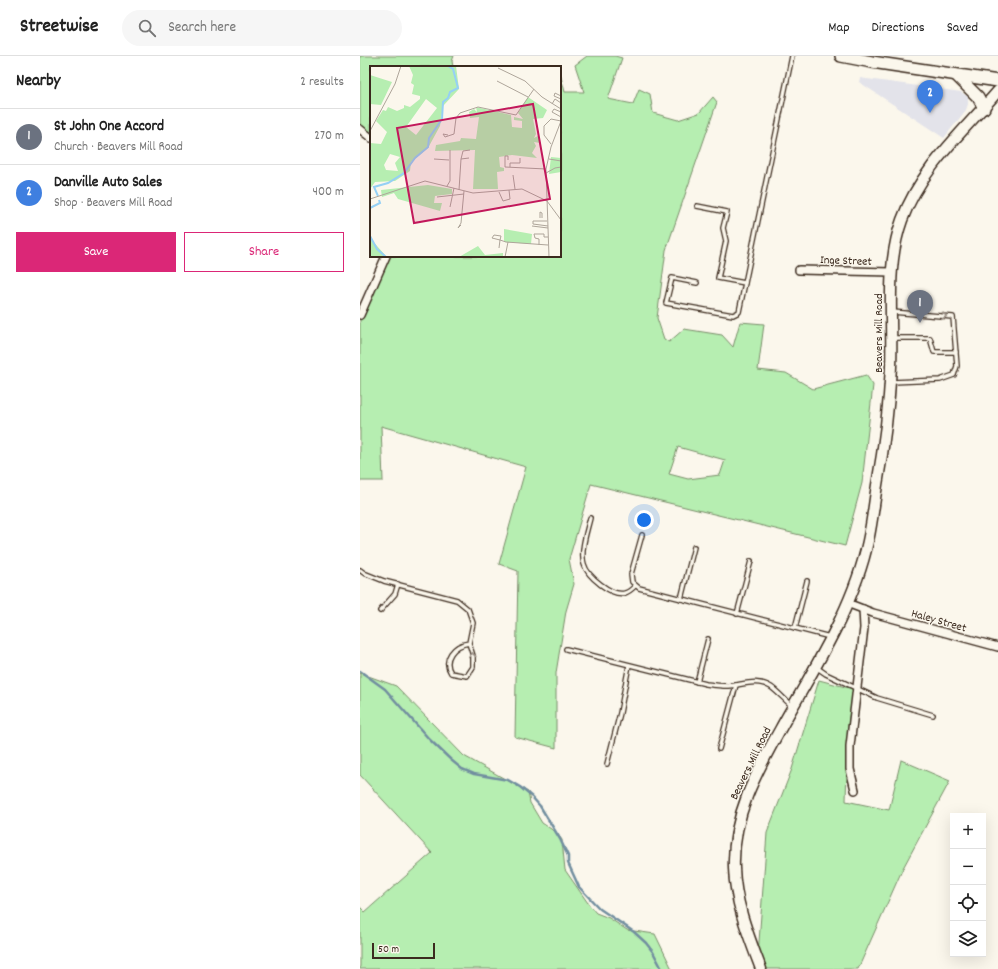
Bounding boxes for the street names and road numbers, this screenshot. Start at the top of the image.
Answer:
street label: Inge Street [820,252,873,271]
street label: Beavers Mill Road [871,293,888,373]
street label: Haley Street [909,605,969,638]
street label: Beavers Mill Road [726,724,776,803]

